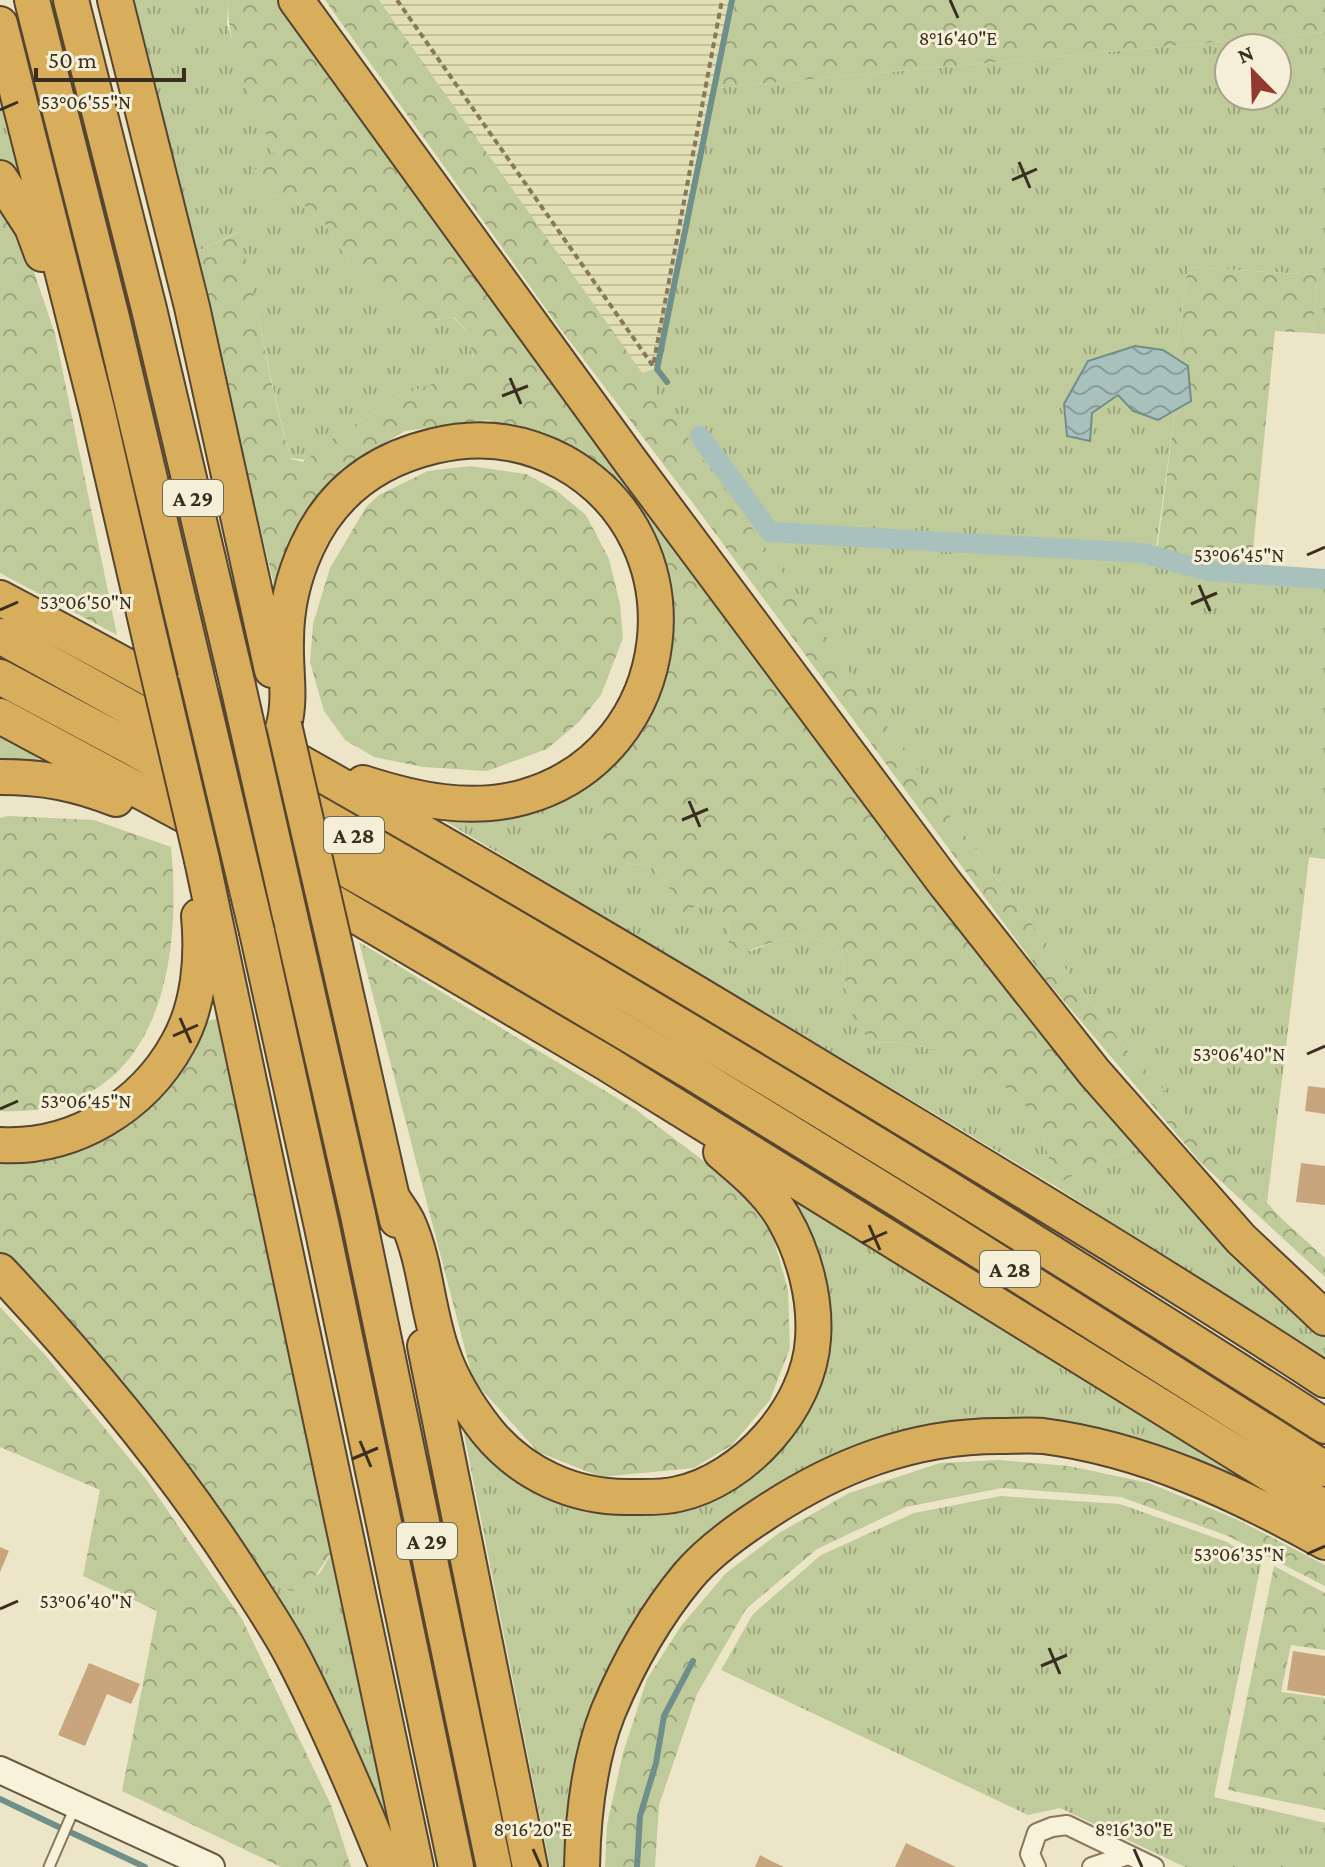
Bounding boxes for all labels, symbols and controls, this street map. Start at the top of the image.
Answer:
text: 8°16'40"E [919,27,997,49]
scale bar [36,32,184,82]
north arrow [1213,32,1293,112]
text: N [1234,40,1257,68]
text: 50 m [48,46,97,73]
text: 53°06'55"N [41,91,131,113]
road number: A 29 [163,480,223,516]
text: 53°06'45"N [1193,544,1285,566]
text: 53°06'50"N [40,591,132,613]
road number: A 28 [324,817,384,853]
text: 53°06'40"N [1193,1043,1285,1065]
text: 53°06'45"N [40,1090,132,1112]
road number: A 28 [980,1251,1040,1287]
road number: A 29 [397,1523,457,1559]
text: 53°06'35"N [1193,1543,1285,1565]
text: 53°06'40"N [40,1590,132,1612]
text: 8°16'20"E [494,1818,573,1840]
text: 8°16'30"E [1095,1818,1173,1840]

